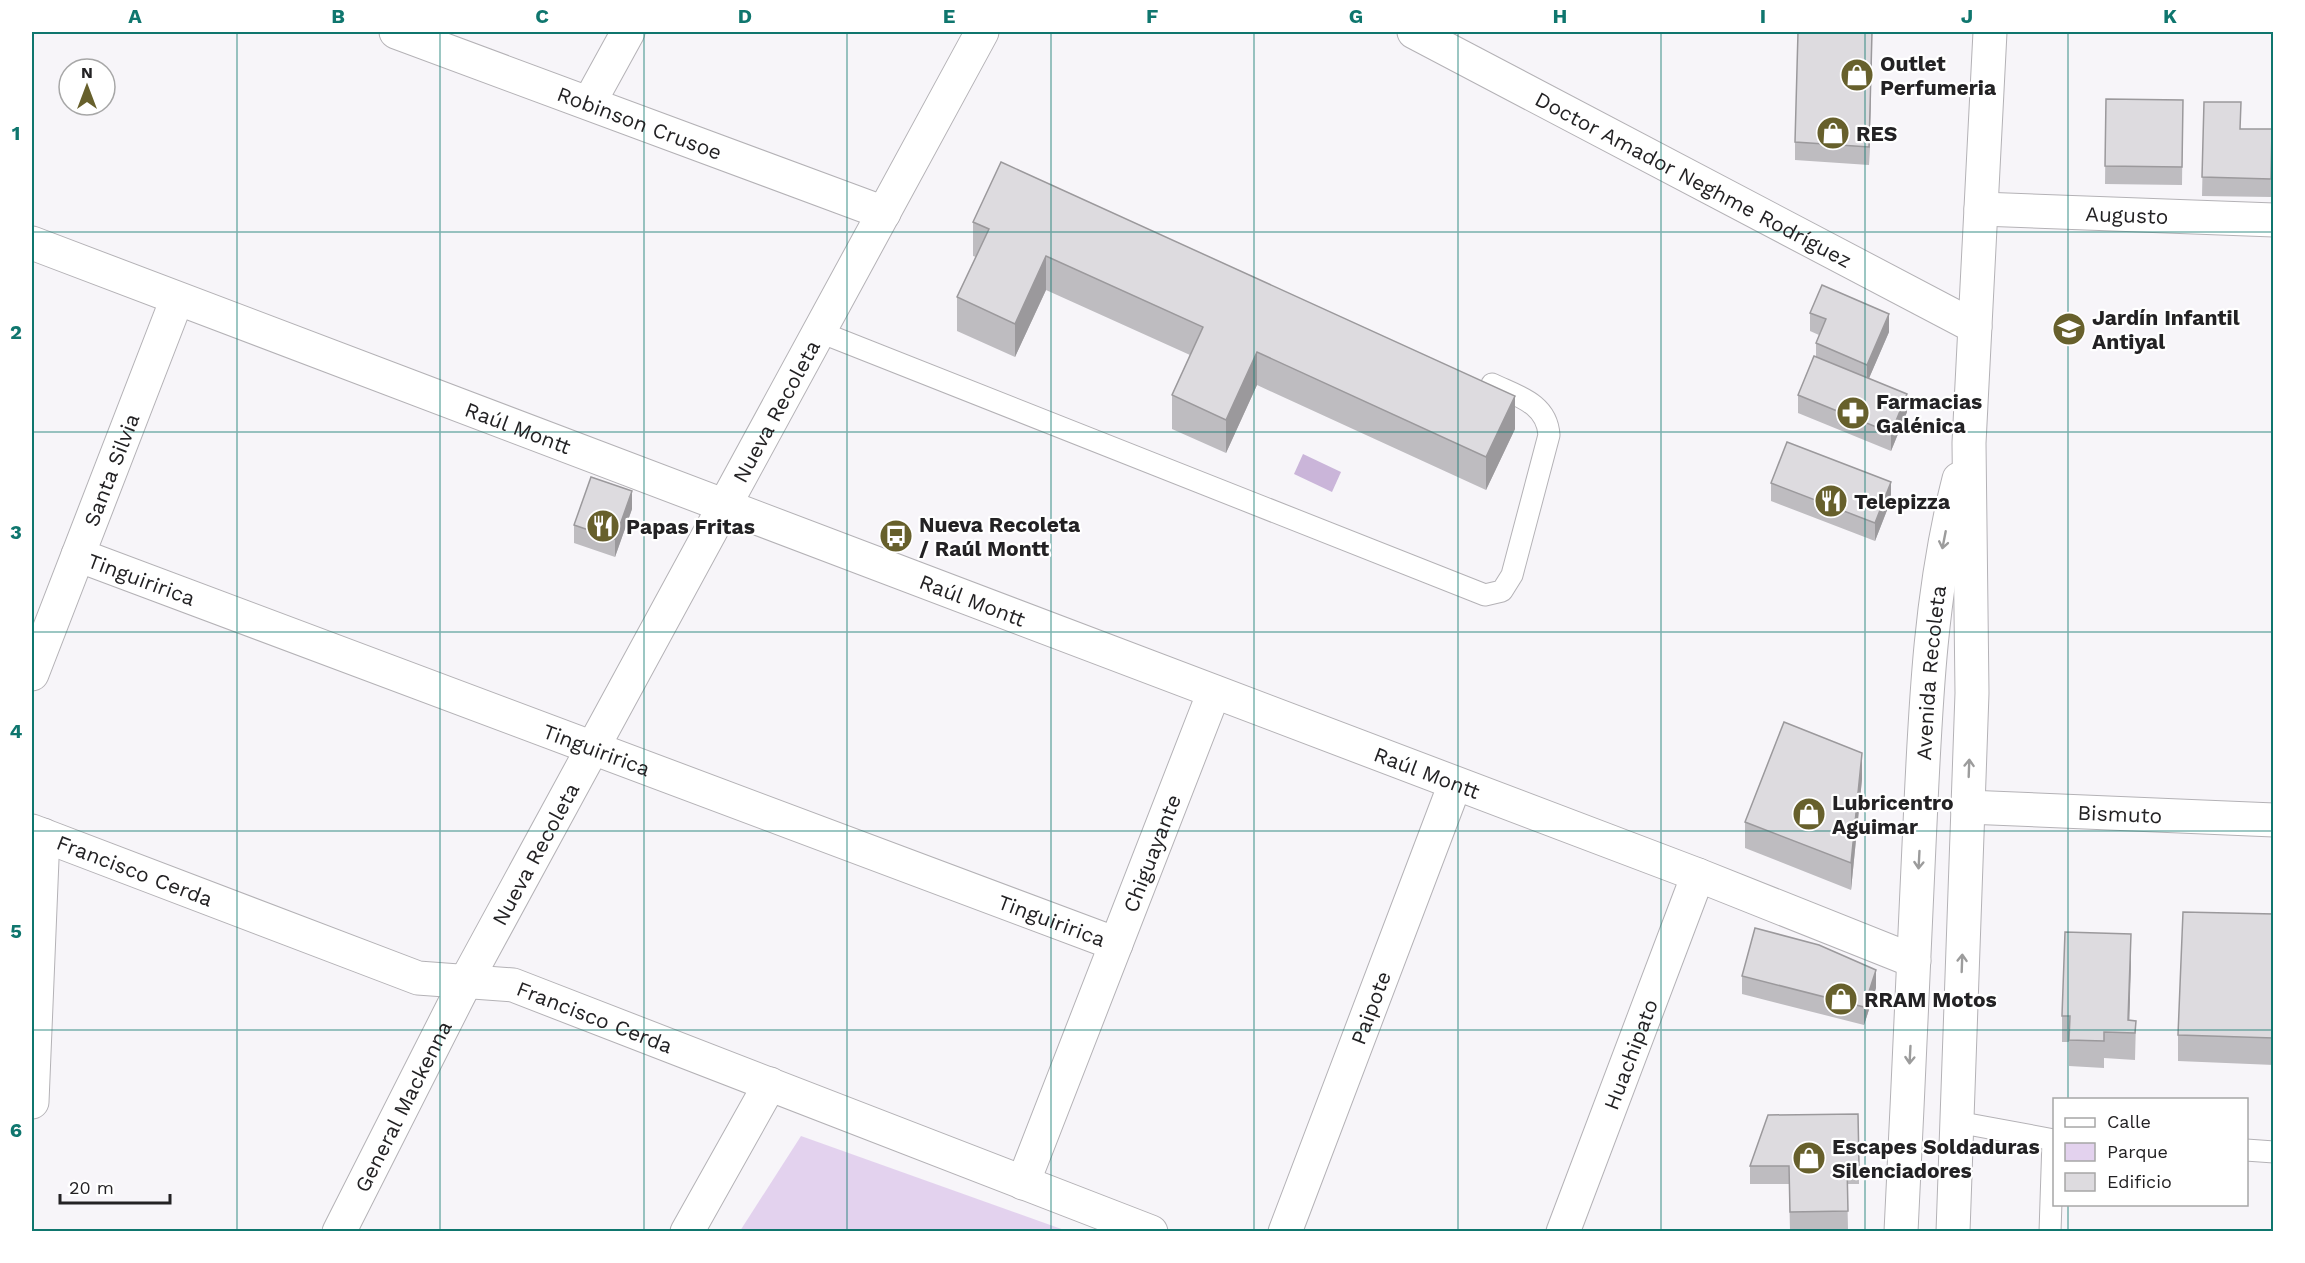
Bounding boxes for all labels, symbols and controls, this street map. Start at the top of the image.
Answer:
text: A [128,4,142,28]
text: B [331,4,345,28]
text: C [535,4,549,28]
text: D [738,4,752,28]
text: E [943,4,955,28]
text: F [1146,4,1158,28]
text: G [1349,4,1363,28]
text: H [1553,4,1567,28]
text: I [1760,4,1766,28]
text: J [1961,4,1973,28]
text: K [2163,4,2177,28]
place label: Outlet Perfumeria [1880,51,1997,100]
north arrow [57,57,117,117]
shop icon: Outlet Perfumeria [1839,57,1875,93]
text: N [81,63,93,82]
street label: Robinson Crusoe [554,81,726,164]
street label: Doctor Amador Neghme Rodríguez [1531,86,1856,273]
shop icon: RES [1815,115,1851,151]
text: 1 [12,121,20,145]
place label: RES [1856,121,1897,146]
street label: Augusto [2085,200,2169,229]
place label: Jardín Infantil Antiyal [2092,305,2240,354]
school or university icon: Jardín Infantil Antiyal [2051,311,2087,347]
text: 2 [10,320,22,344]
street label: Nueva Recoleta [727,335,825,487]
place label: Farmacias Galénica [1876,389,1982,438]
pharmacy icon: Farmacias Galénica [1835,395,1871,431]
street label: Raúl Montt [462,396,575,459]
street label: Santa Silvia [78,410,144,530]
restaurant icon: Telepizza [1813,483,1849,519]
place label: Telepizza [1854,489,1951,514]
restaurant icon: Papas Fritas [585,508,621,544]
place label: Nueva Recoleta / Raúl Montt [919,512,1081,561]
place label: Papas Fritas [626,514,755,539]
bus stop icon: Nueva Recoleta / Raúl Montt [878,518,914,554]
text: 3 [10,520,22,544]
one-way arrow [1938,530,1949,550]
street label: Tinguiririca [85,547,199,610]
street label: Raúl Montt [916,568,1029,631]
street label: Avenida Recoleta [1911,584,1951,761]
street label: Tinguiririca [540,718,654,781]
text: 4 [10,719,23,743]
street label: Raúl Montt [1371,741,1484,804]
one-way arrow [1963,759,1975,779]
street label: Nueva Recoleta [486,778,584,929]
street label: Chiguayante [1117,790,1186,916]
place label: Lubricentro Aguimar [1832,790,1954,839]
shop icon: Lubricentro Aguimar [1791,796,1827,832]
street label: Bismuto [2077,799,2163,828]
street label: Francisco Cerda [53,829,216,911]
one-way arrow [1913,849,1924,869]
street label: Tinguiririca [995,888,1109,951]
text: 5 [10,919,22,943]
one-way arrow [1956,954,1968,974]
street label: Paipote [1345,967,1395,1048]
street label: Francisco Cerda [513,975,676,1058]
shop icon: RRAM Motos [1823,981,1859,1017]
place label: RRAM Motos [1864,987,1997,1012]
street label: Huachipato [1598,995,1663,1113]
street label: General Mackenna [349,1016,456,1196]
one-way arrow [1904,1044,1915,1064]
legend [2053,1098,2248,1206]
text: Calle [2107,1111,2151,1132]
text: 6 [10,1118,22,1142]
place label: Escapes Soldaduras Silenciadores [1832,1134,2040,1183]
shop icon: Escapes Soldaduras Silenciadores [1791,1140,1827,1176]
text: Parque [2107,1141,2168,1162]
scale bar [60,1167,170,1205]
text: Edificio [2107,1171,2172,1192]
text: 20 m [69,1177,114,1198]

